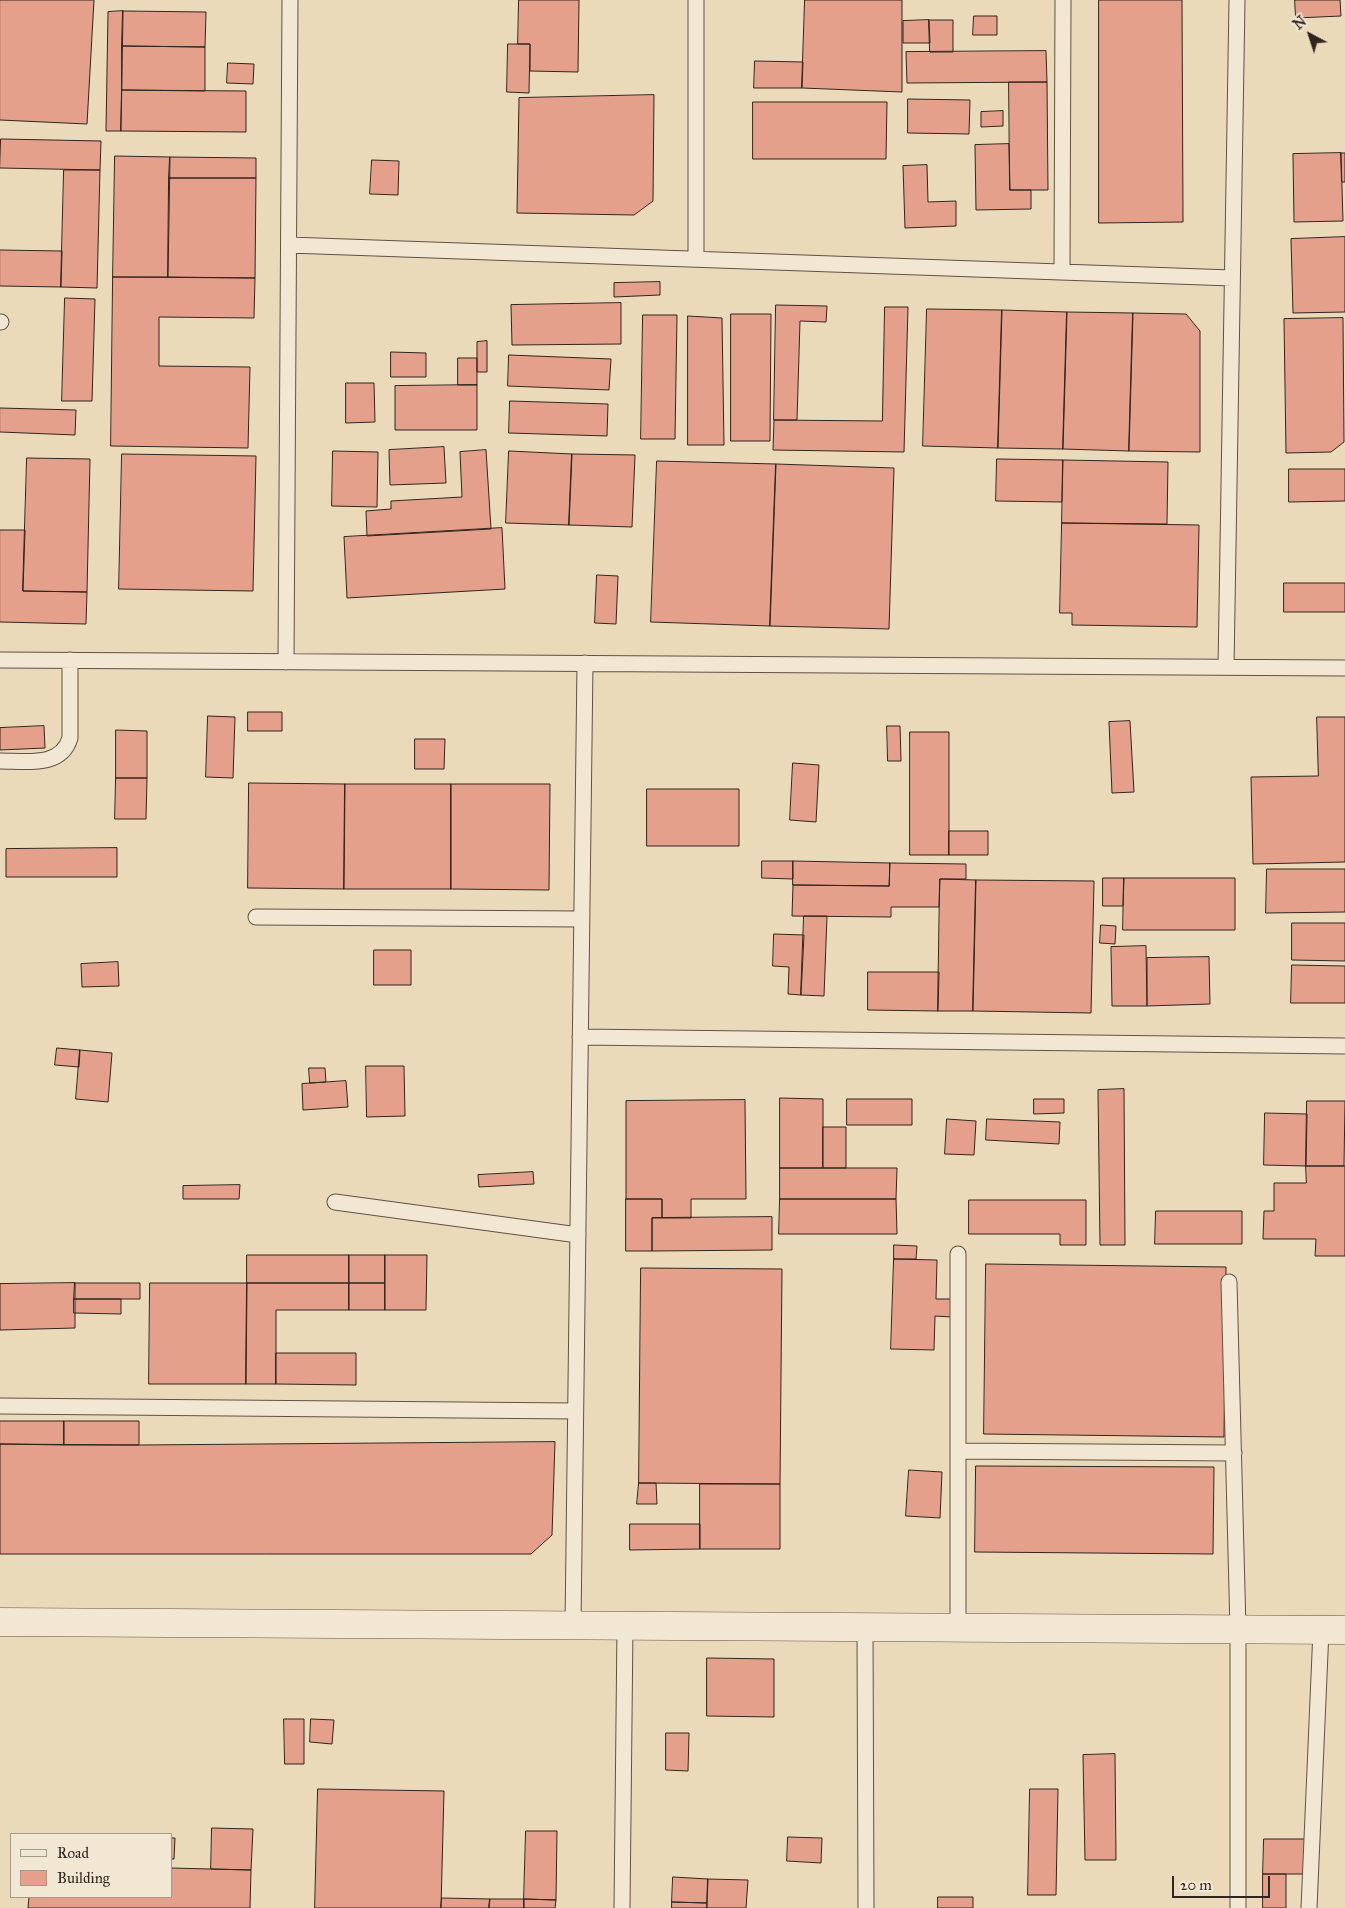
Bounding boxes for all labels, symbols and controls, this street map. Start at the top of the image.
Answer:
north arrow [1285,10,1335,60]
text: N [1290,13,1310,33]
legend [10,1833,172,1898]
text: Road [57,1844,89,1862]
scale bar [1175,1866,1272,1898]
text: Building [57,1869,110,1887]
text: 20 m [1180,1876,1212,1894]

